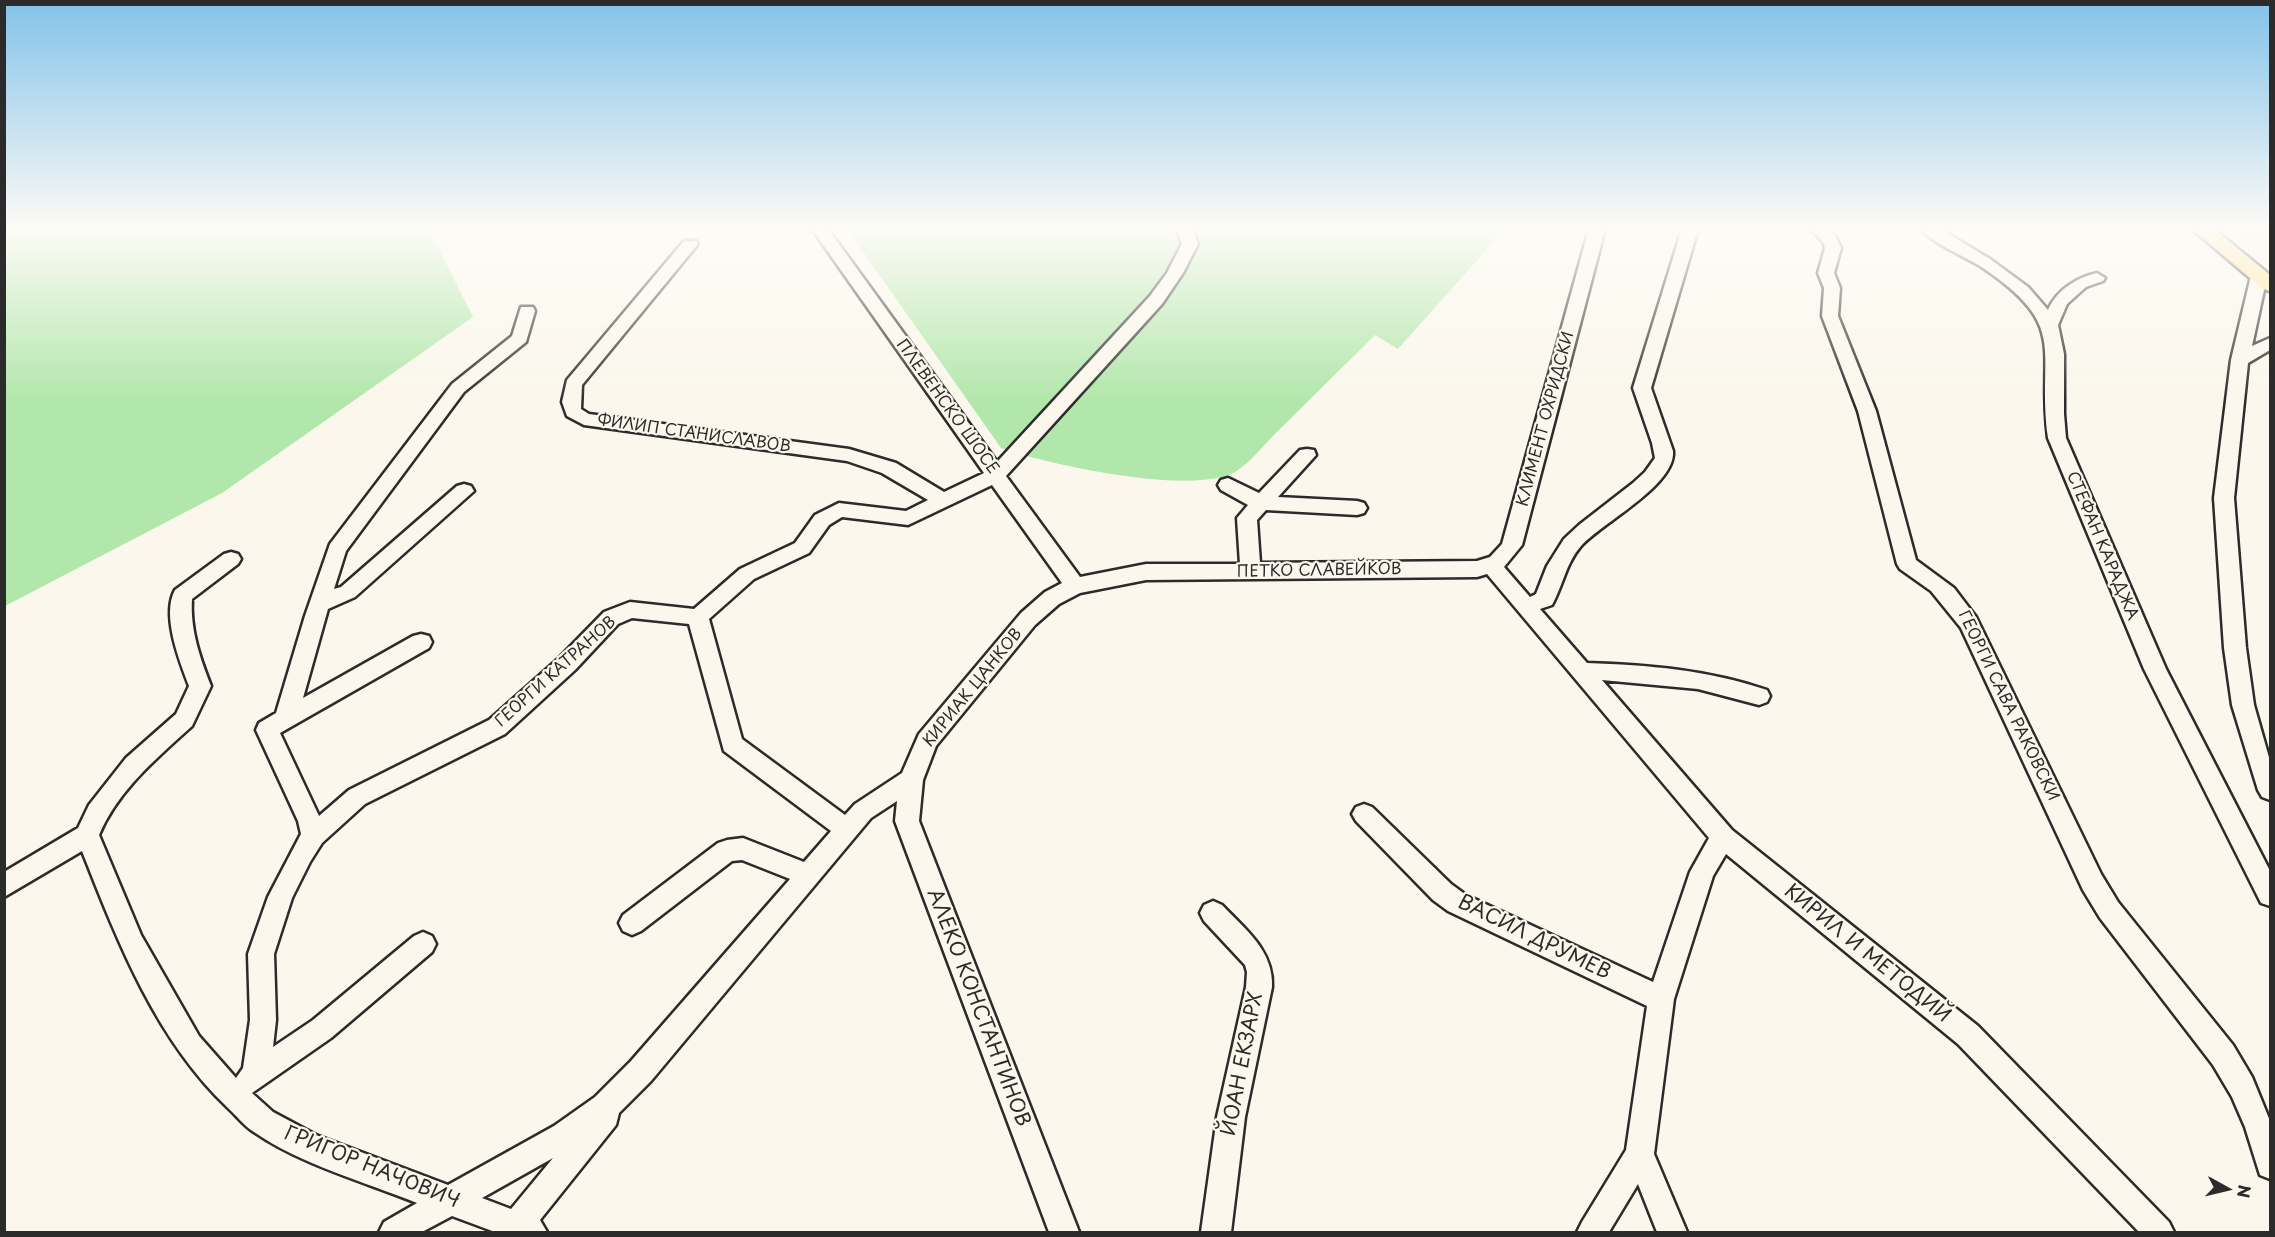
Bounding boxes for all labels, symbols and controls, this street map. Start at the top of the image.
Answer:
street label: КЛИМЕНТ ОХРИДСКИ [1513,329,1579,509]
street label: ПЛЕВЕНСКО ШОСЕ [892,336,1002,478]
street label: ФИЛИП СТАНИСЛАВОВ [596,411,792,457]
street label: СТЕФАН КАРАДЖА [2062,469,2142,623]
street label: ПЕТКО СЛАВЕЙКОВ [1236,560,1402,582]
street label: ГЕОРГИ САВА РАКОВСКИ [1953,608,2063,804]
street label: ГЕОРГИ КАТРАНОВ [492,613,620,731]
street label: КИРИАК ЦАНКОВ [919,625,1027,751]
street label: КИРИЛ И МЕТОДИЙ [1779,879,1955,1029]
street label: АЛЕКО КОНСТАНТИНОВ [922,886,1034,1130]
street label: ВАСИЛ ДРУМЕВ [1454,891,1614,985]
street label: ЙОАН ЕКЗАРХ [1217,990,1269,1138]
street label: ГРИГОР НАЧОВИЧ [281,1122,463,1214]
north arrow [2197,1159,2257,1219]
text: N [2232,1184,2258,1199]

